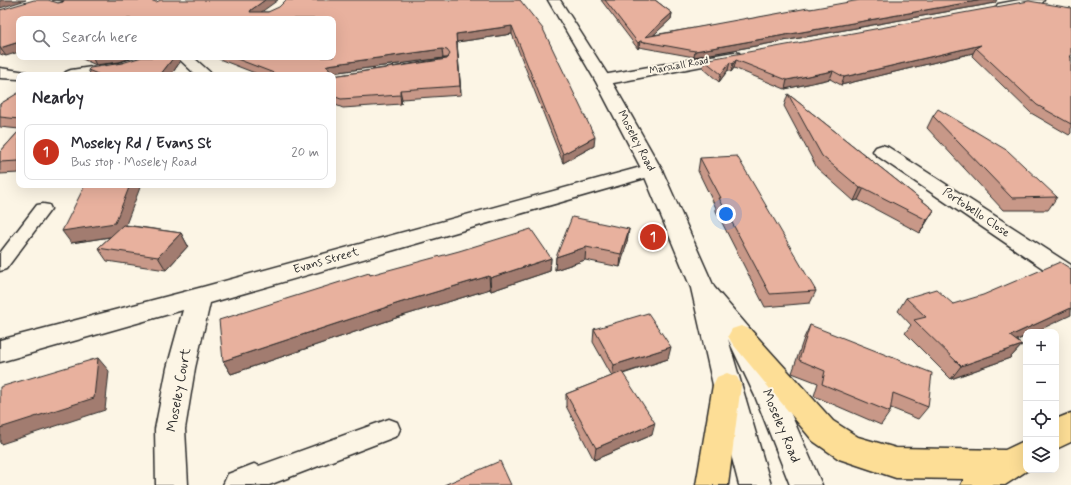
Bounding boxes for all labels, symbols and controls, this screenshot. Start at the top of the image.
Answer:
search box [16,16,336,60]
icon: search [30,27,52,49]
text: Search here [62,28,138,48]
street label: Marshall Road [648,54,710,78]
text: Nearby [32,87,84,109]
street label: Moseley Road [613,108,659,174]
text: Moseley Rd / Evans St [71,134,211,154]
text: 1 [43,144,49,161]
text: 20 m [291,144,319,161]
text: Bus stop · Moseley Road [71,154,197,171]
street label: Portobello Close [939,184,1013,242]
your location [716,204,736,224]
pin: 1 [640,222,666,252]
street label: Evans Street [291,244,361,278]
map controls [1023,329,1059,473]
button: + [1023,329,1059,365]
street label: Moseley Court [163,346,195,433]
button: − [1023,365,1059,401]
street label: Moseley Road [757,386,805,466]
button: locate [1023,401,1059,437]
button: layers [1023,437,1059,473]

